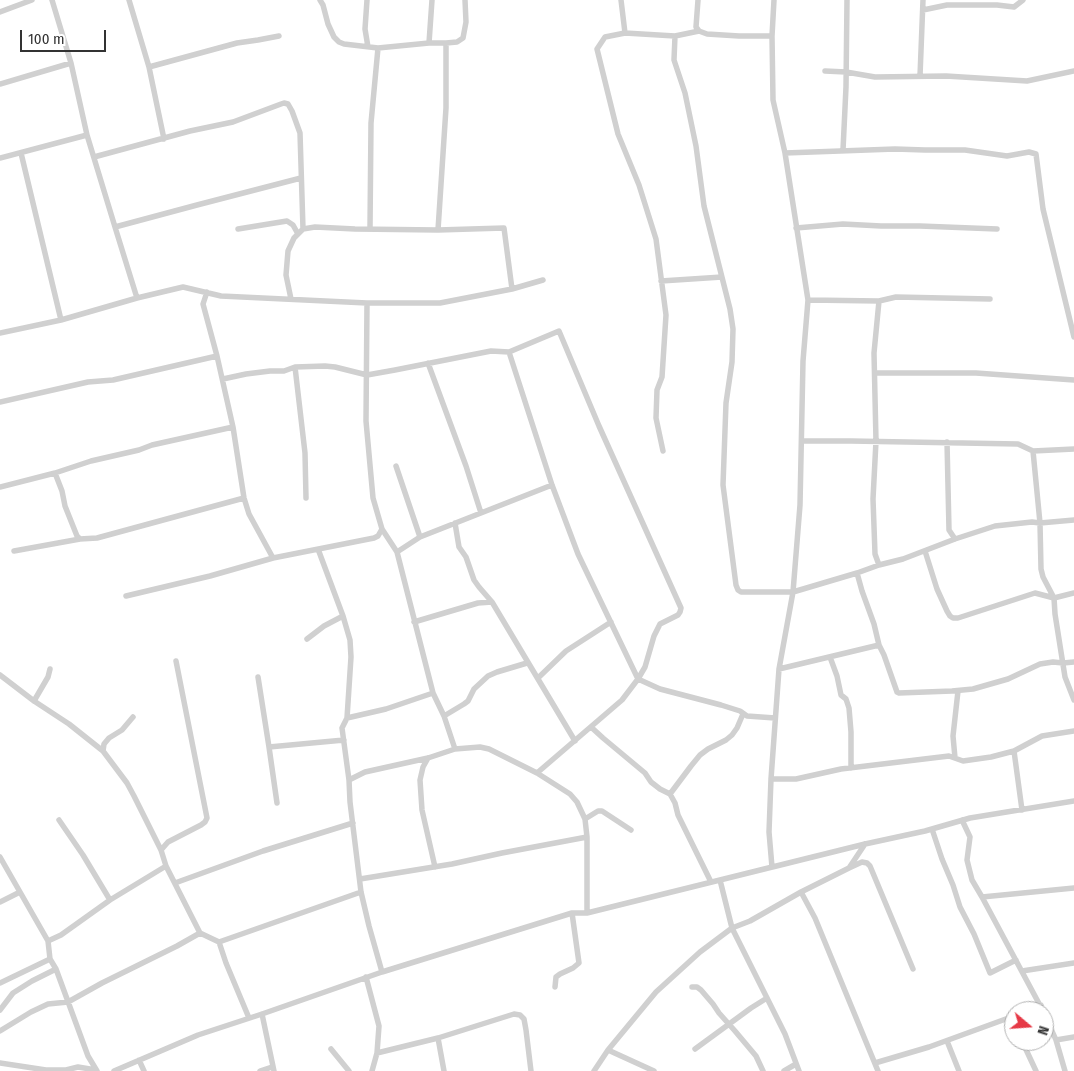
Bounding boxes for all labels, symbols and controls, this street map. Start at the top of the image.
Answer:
scale bar [22,20,109,52]
text: 100 m [28,30,65,48]
north arrow [1004,1001,1054,1051]
text: N [1033,1024,1052,1037]

